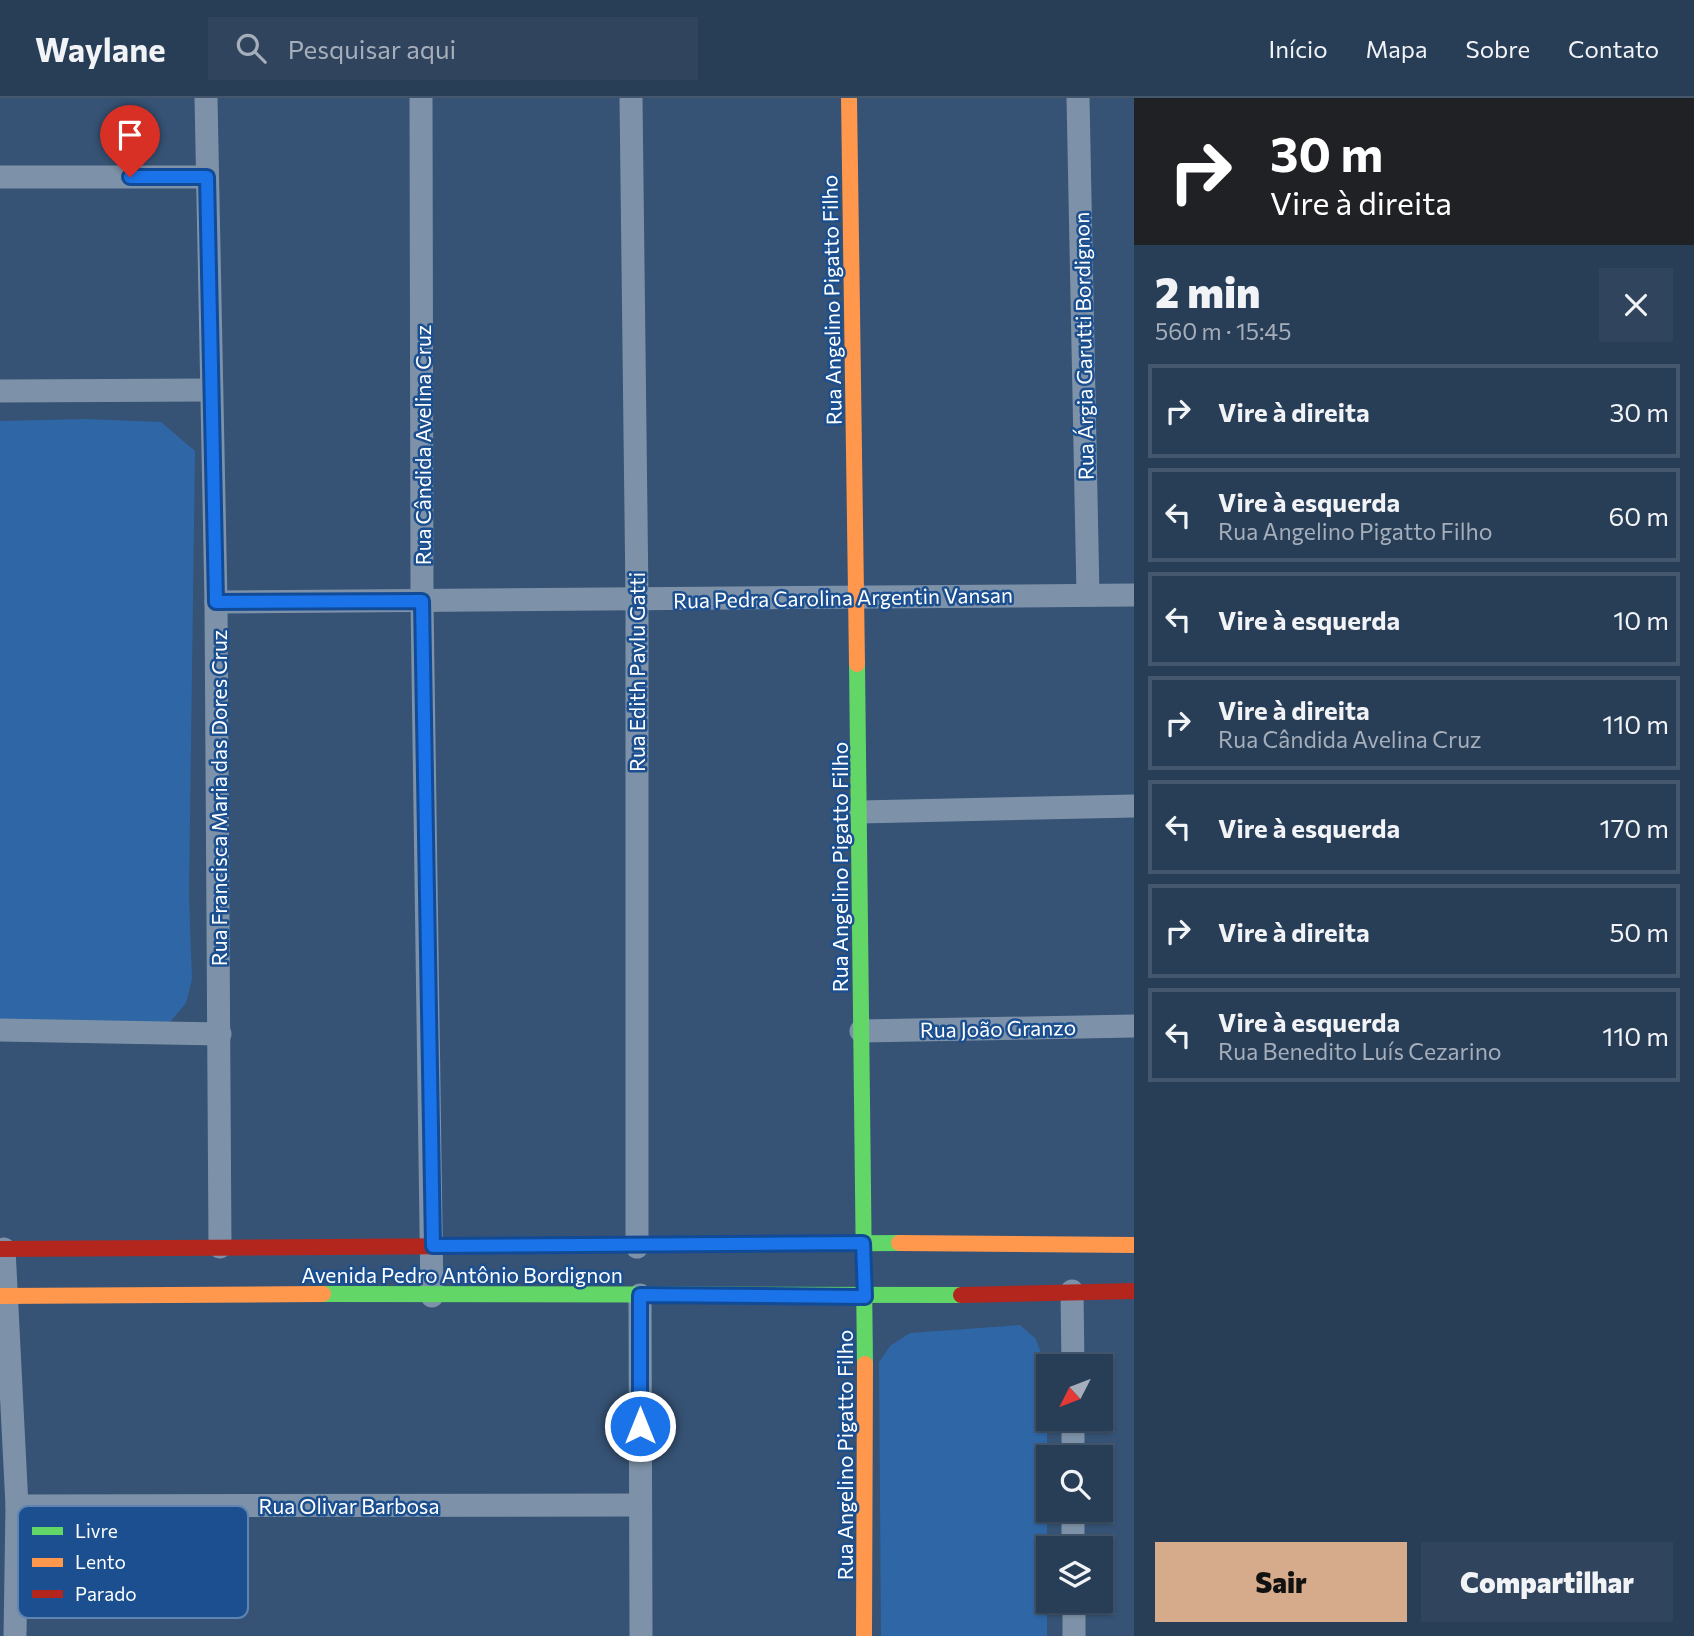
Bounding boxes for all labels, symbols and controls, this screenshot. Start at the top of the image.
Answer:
search box [208,17,698,80]
text: Waylane [35,28,166,69]
icon: search [232,29,270,67]
text: Pesquisar aqui [288,33,456,64]
text: Início [1269,34,1328,63]
text: Mapa [1366,34,1428,63]
text: Sobre [1466,34,1530,63]
text: Contato [1568,34,1659,63]
pin [100,105,160,177]
icon: arrive [111,116,149,154]
text: 30 m [1270,122,1383,182]
icon: right [1155,126,1246,217]
street label: Rua Angelino Pigatto Filho [816,175,846,425]
text: Vire à direita [1270,182,1452,222]
street label: Rua Árgia Garutti Bordignon [1068,212,1098,480]
text: 2 min [1155,265,1261,317]
button: close [1599,268,1673,342]
text: 560 m · 15:45 [1155,317,1291,345]
street label: Rua Cândida Avelina Cruz [410,325,435,565]
icon: right [1159,392,1197,430]
text: Vire à direita [1218,396,1370,427]
text: 30 m [1610,396,1669,427]
text: Vire à esquerda [1218,486,1400,517]
icon: left [1159,496,1197,534]
text: 60 m [1609,500,1669,531]
text: Rua Angelino Pigatto Filho [1218,517,1492,545]
street label: Rua Edith Pavlu Gatti [624,572,649,772]
street label: Rua Pedra Carolina Argentin Vansan [673,582,1013,612]
icon: left [1159,600,1197,638]
text: Vire à esquerda [1218,604,1400,635]
text: 10 m [1613,604,1669,635]
street label: Rua Francisca Maria das Dores Cruz [206,630,231,966]
text: Vire à direita [1218,694,1370,725]
icon: right [1159,704,1197,742]
text: 110 m [1602,708,1669,739]
text: Rua Cândida Avelina Cruz [1218,725,1481,753]
street label: Rua Angelino Pigatto Filho [827,742,852,992]
icon: left [1159,808,1197,846]
text: Vire à esquerda [1218,812,1400,843]
text: 170 m [1600,812,1669,843]
icon: right [1159,912,1197,950]
text: Vire à direita [1218,916,1370,947]
text: 50 m [1609,916,1669,947]
text: Vire à esquerda [1218,1006,1400,1037]
street label: Rua João Granzo [920,1014,1076,1042]
icon: left [1159,1016,1197,1054]
text: 110 m [1602,1020,1669,1051]
text: Rua Benedito Luís Cezarino [1218,1037,1502,1065]
street label: Avenida Pedro Antônio Bordignon [301,1262,623,1287]
street label: Rua Angelino Pigatto Filho [832,1330,857,1580]
north arrow [1036,1354,1113,1432]
map controls [1036,1354,1113,1613]
position arrow [603,1389,677,1463]
button: search [1036,1445,1113,1522]
street label: Rua Olivar Barbosa [259,1493,439,1518]
legend [18,1506,248,1618]
text: Livre [75,1519,118,1542]
button: layers [1036,1536,1113,1613]
button: Sair [1155,1542,1407,1622]
button: Compartilhar [1421,1542,1673,1622]
text: Lento [75,1550,126,1573]
text: Parado [75,1582,137,1605]

